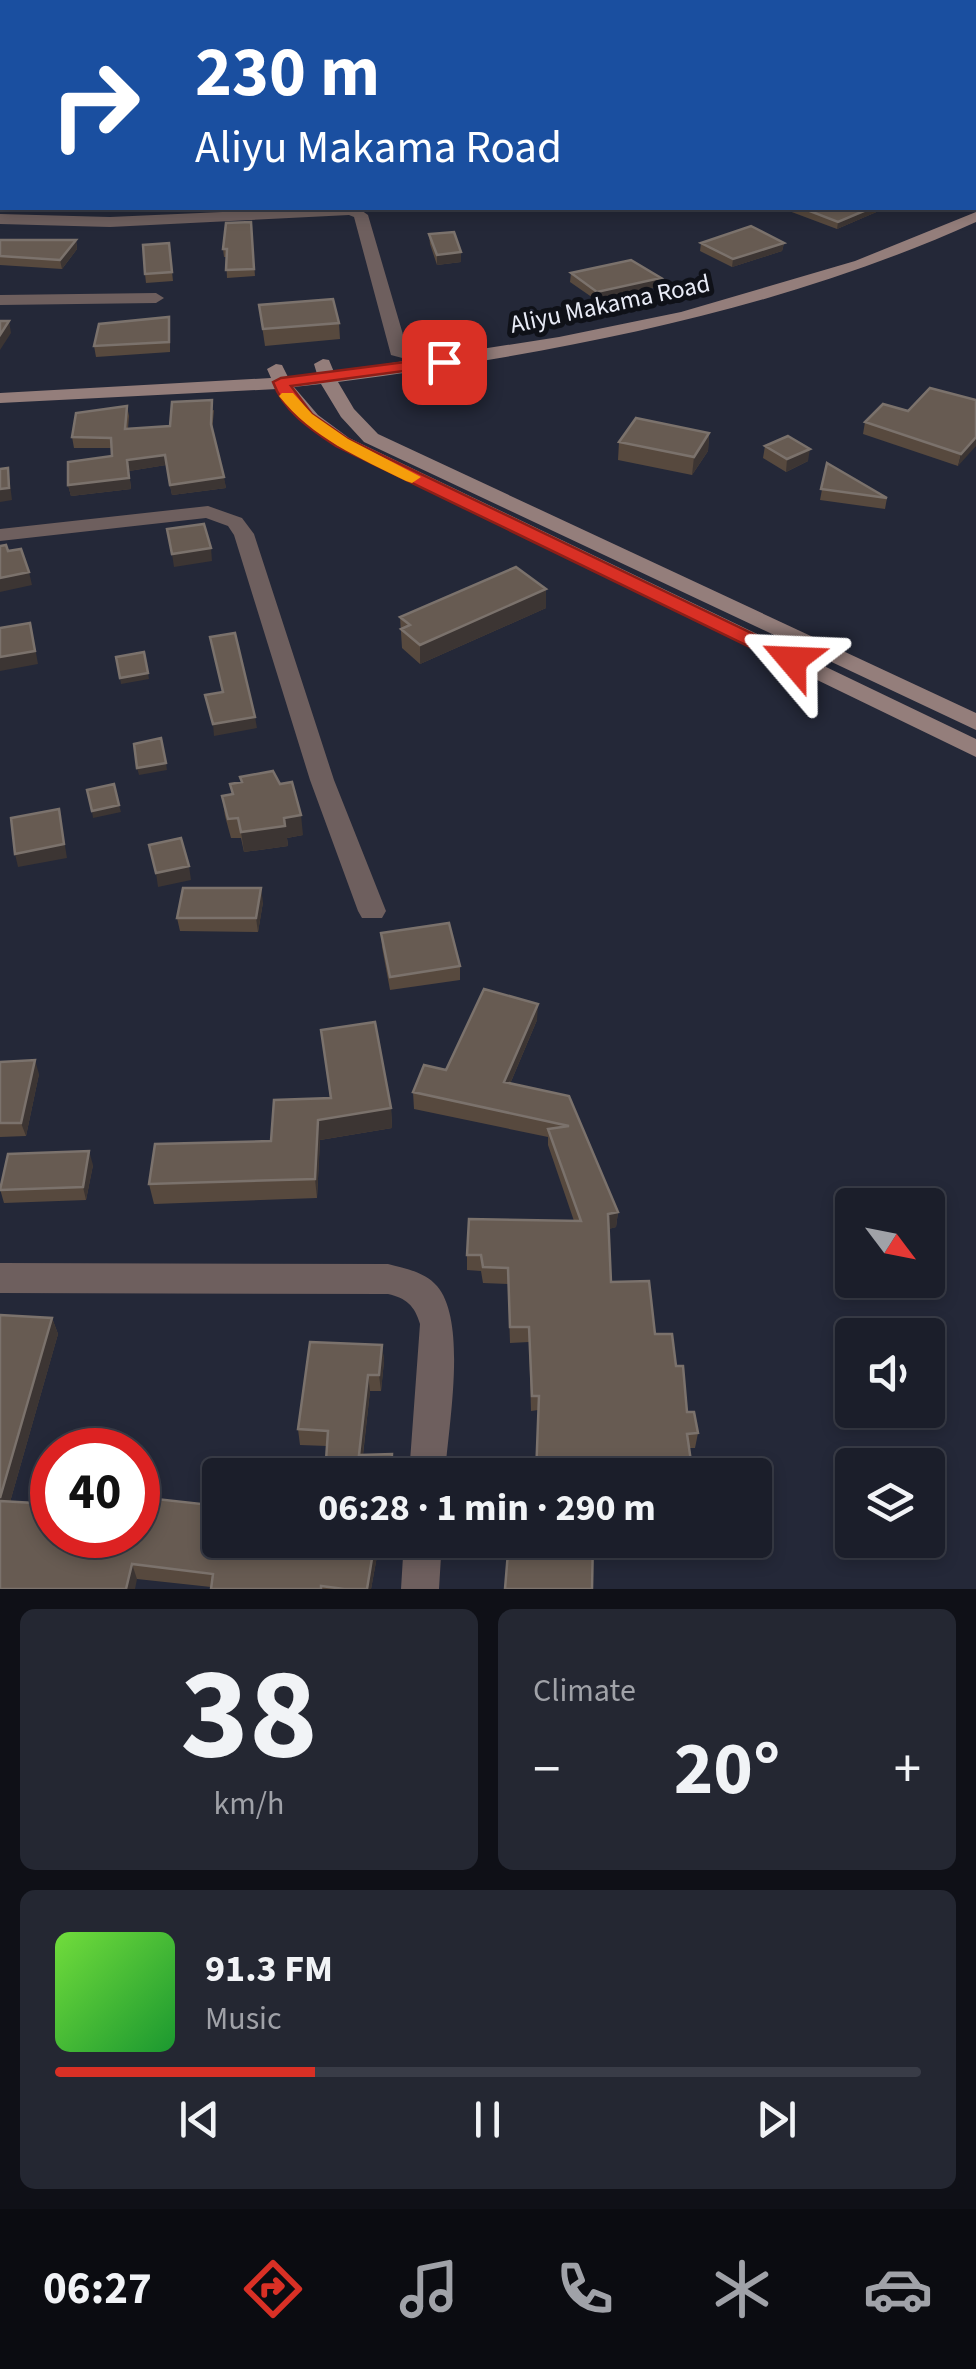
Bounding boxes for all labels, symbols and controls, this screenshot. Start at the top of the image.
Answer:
text: 230 m [195,23,380,123]
icon: right [30,40,160,170]
text: Aliyu Makama Road [195,116,562,180]
street label: Aliyu Makama Road [507,265,713,343]
pin [402,320,487,405]
icon: arrive [417,335,472,390]
position arrow [740,608,844,712]
north arrow [835,1188,945,1298]
map controls [835,1188,945,1558]
button: sound [835,1318,945,1428]
speed limit sign: 40 [30,1428,160,1558]
button: layers [835,1448,945,1558]
text: 06:28 · 1 min · 290 m [318,1481,656,1535]
text: 38 [180,1623,318,1808]
text: Climate [533,1668,636,1714]
text: 20° [674,1716,780,1823]
text: − [533,1731,560,1809]
text: + [894,1731,921,1809]
text: km/h [214,1781,284,1827]
text: 91.3 FM [205,1942,333,1996]
text: Music [205,1996,282,2042]
icon: previous [172,2092,227,2147]
icon: pause [460,2092,515,2147]
icon: next [749,2092,804,2147]
icon: directions [238,2254,308,2324]
icon: music [394,2254,464,2324]
icon: phone [550,2254,620,2324]
icon: climate [707,2254,777,2324]
icon: car [863,2254,933,2324]
text: 06:27 [43,2257,152,2321]

